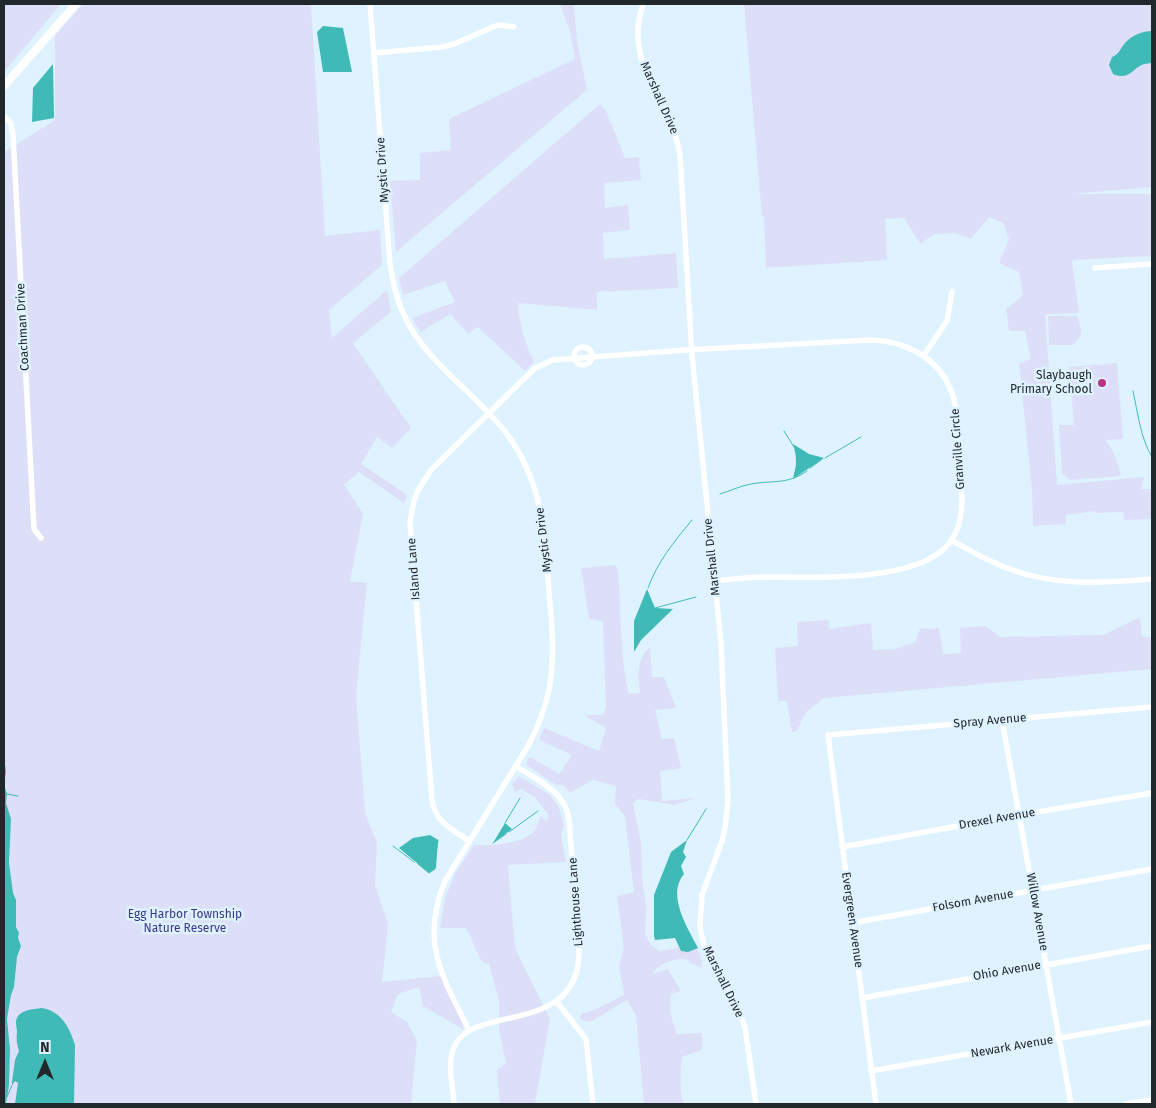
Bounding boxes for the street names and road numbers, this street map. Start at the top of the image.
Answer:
street label: Marshall Drive [637,60,681,136]
street label: Mystic Drive [374,137,392,203]
street label: Coachman Drive [14,283,32,371]
street label: Granville Circle [948,408,968,490]
street label: Mystic Drive [533,507,555,573]
street label: Marshall Drive [701,518,723,596]
street label: Island Lane [405,537,423,601]
street label: Spray Avenue [953,711,1027,731]
street label: Drexel Avenue [958,805,1036,833]
street label: Lighthouse Lane [566,857,586,947]
street label: Evergreen Avenue [838,871,866,969]
street label: Willow Avenue [1023,872,1051,952]
street label: Folsom Avenue [931,887,1015,915]
street label: Marshall Drive [699,944,747,1020]
street label: Ohio Avenue [972,958,1042,984]
street label: Newark Avenue [970,1033,1054,1061]

